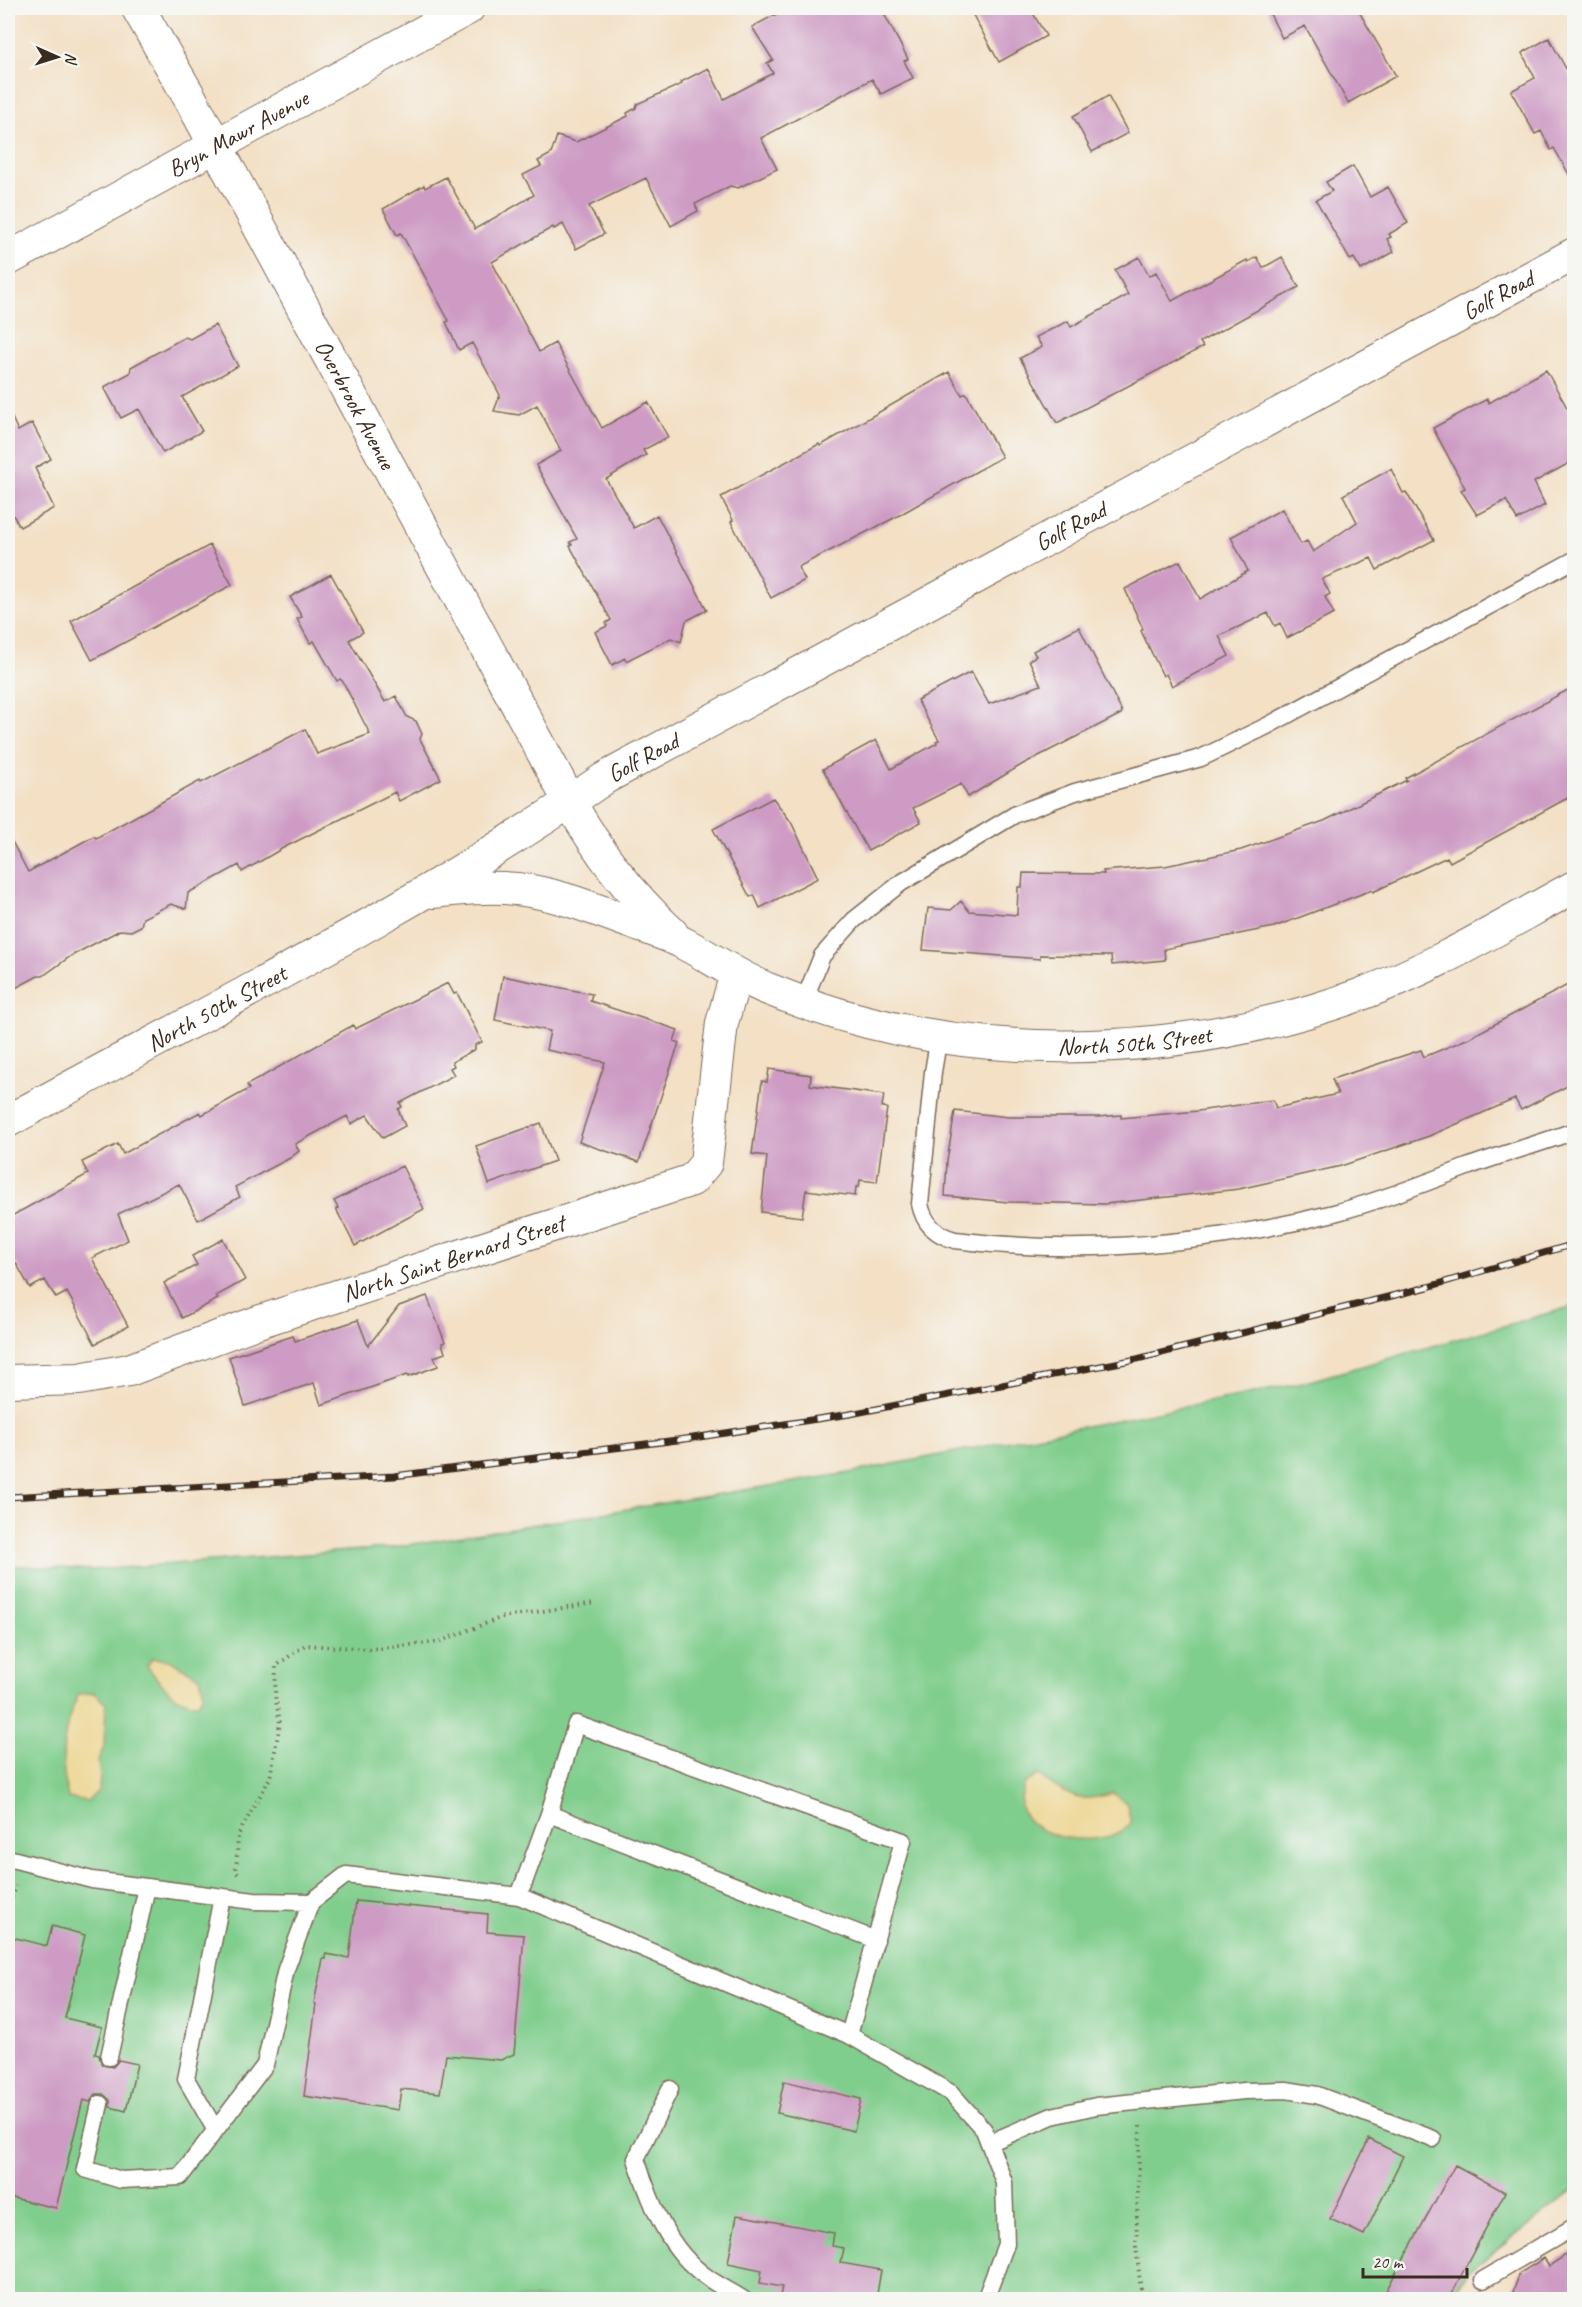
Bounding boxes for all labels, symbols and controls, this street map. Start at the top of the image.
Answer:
north arrow [27,27,87,87]
text: N [61,52,81,66]
street label: Bryn Mawr Avenue [162,82,315,184]
street label: Golf Road [1457,262,1542,327]
street label: Overbrook Avenue [308,334,404,476]
street label: Golf Road [1030,493,1114,558]
street label: Golf Road [602,724,687,789]
street label: North 50th Street [141,957,293,1058]
street label: North 50th Street [1057,1019,1216,1061]
street label: North Saint Bernard Street [338,1207,571,1308]
scale bar [1363,2241,1466,2279]
text: 20 m [1372,2251,1405,2273]

